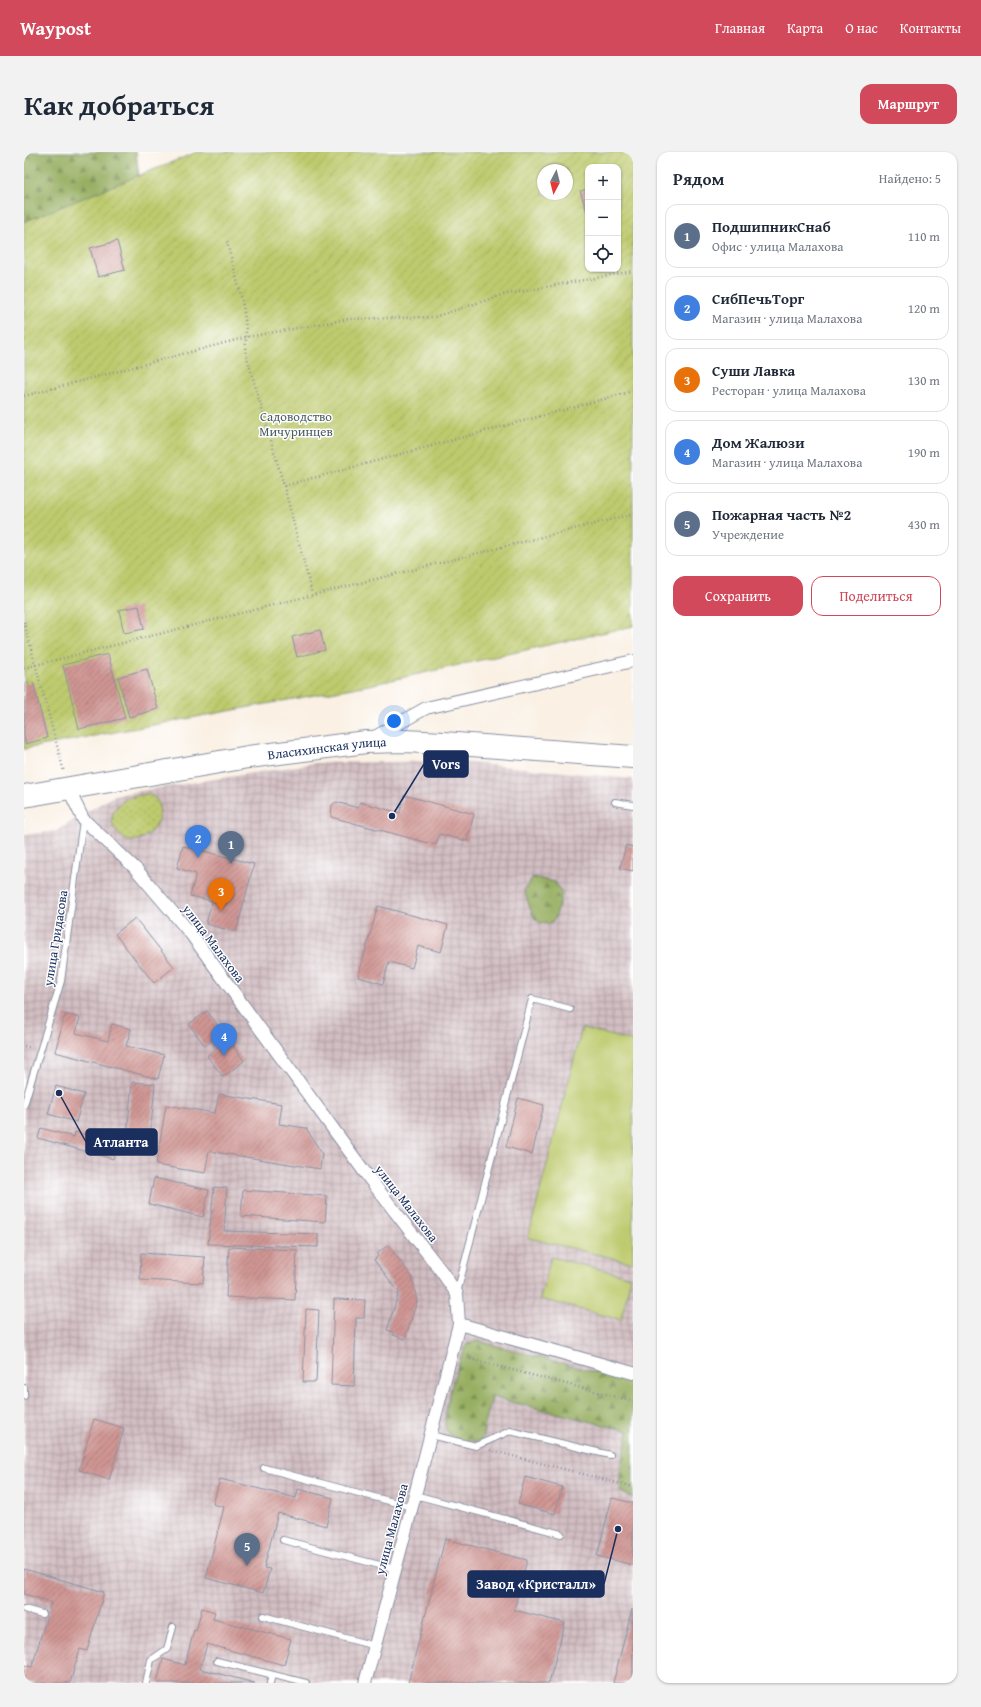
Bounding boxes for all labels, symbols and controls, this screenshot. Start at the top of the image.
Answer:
text: Waypost [20,14,91,42]
text: Главная [715,18,765,38]
text: Карта [787,18,823,38]
text: О нас [845,18,878,38]
text: Контакты [900,18,961,38]
text: Как добраться [24,84,214,125]
button: Маршрут [860,84,957,124]
north arrow [537,164,573,200]
map controls [585,164,621,272]
button: + [585,164,621,200]
text: Рядом [673,166,724,191]
text: Найдено: 5 [879,169,941,188]
button: − [585,200,621,236]
text: ПодшипникСнаб [712,216,831,237]
text: 1 [684,227,690,246]
text: 110 m [908,227,940,246]
button: locate [585,236,621,272]
text: Офис · улица Малахова [712,237,843,256]
text: СибПечьТорг [712,288,804,309]
text: 2 [684,299,690,318]
text: 120 m [908,299,940,318]
text: Магазин · улица Малахова [712,309,862,328]
text: Суши Лавка [712,360,795,381]
text: 3 [684,371,690,390]
text: 130 m [908,371,940,390]
text: Ресторан · улица Малахова [712,381,866,400]
park label: Садоводство Мичуринцев [259,407,333,441]
text: Дом Жалюзи [712,432,805,453]
text: 4 [684,443,690,462]
text: 190 m [908,443,940,462]
text: Магазин · улица Малахова [712,453,862,472]
text: Пожарная часть №2 [712,504,851,525]
text: 5 [684,515,690,534]
text: 430 m [908,515,940,534]
text: Учреждение [712,525,784,544]
button: Сохранить [673,576,803,616]
button: Поделиться [811,576,941,616]
your location [384,711,404,731]
street label: Власихинская улица [267,732,387,764]
callout: Vors [424,751,468,777]
text: Vors [432,754,460,774]
pin: 2 [185,825,211,858]
pin: 1 [218,831,244,864]
pin: 3 [208,878,234,911]
street label: улица Гридасова [38,888,73,989]
street label: улица Малахова [177,899,250,987]
pin: 4 [211,1023,237,1056]
callout: Атланта [86,1129,157,1155]
text: Атланта [93,1132,149,1152]
street label: улица Малахова [370,1160,443,1247]
street label: улица Малахова [370,1481,413,1578]
pin: 5 [234,1533,260,1566]
callout: Завод «Кристалл» [468,1571,604,1597]
text: Завод «Кристалл» [476,1574,596,1594]

